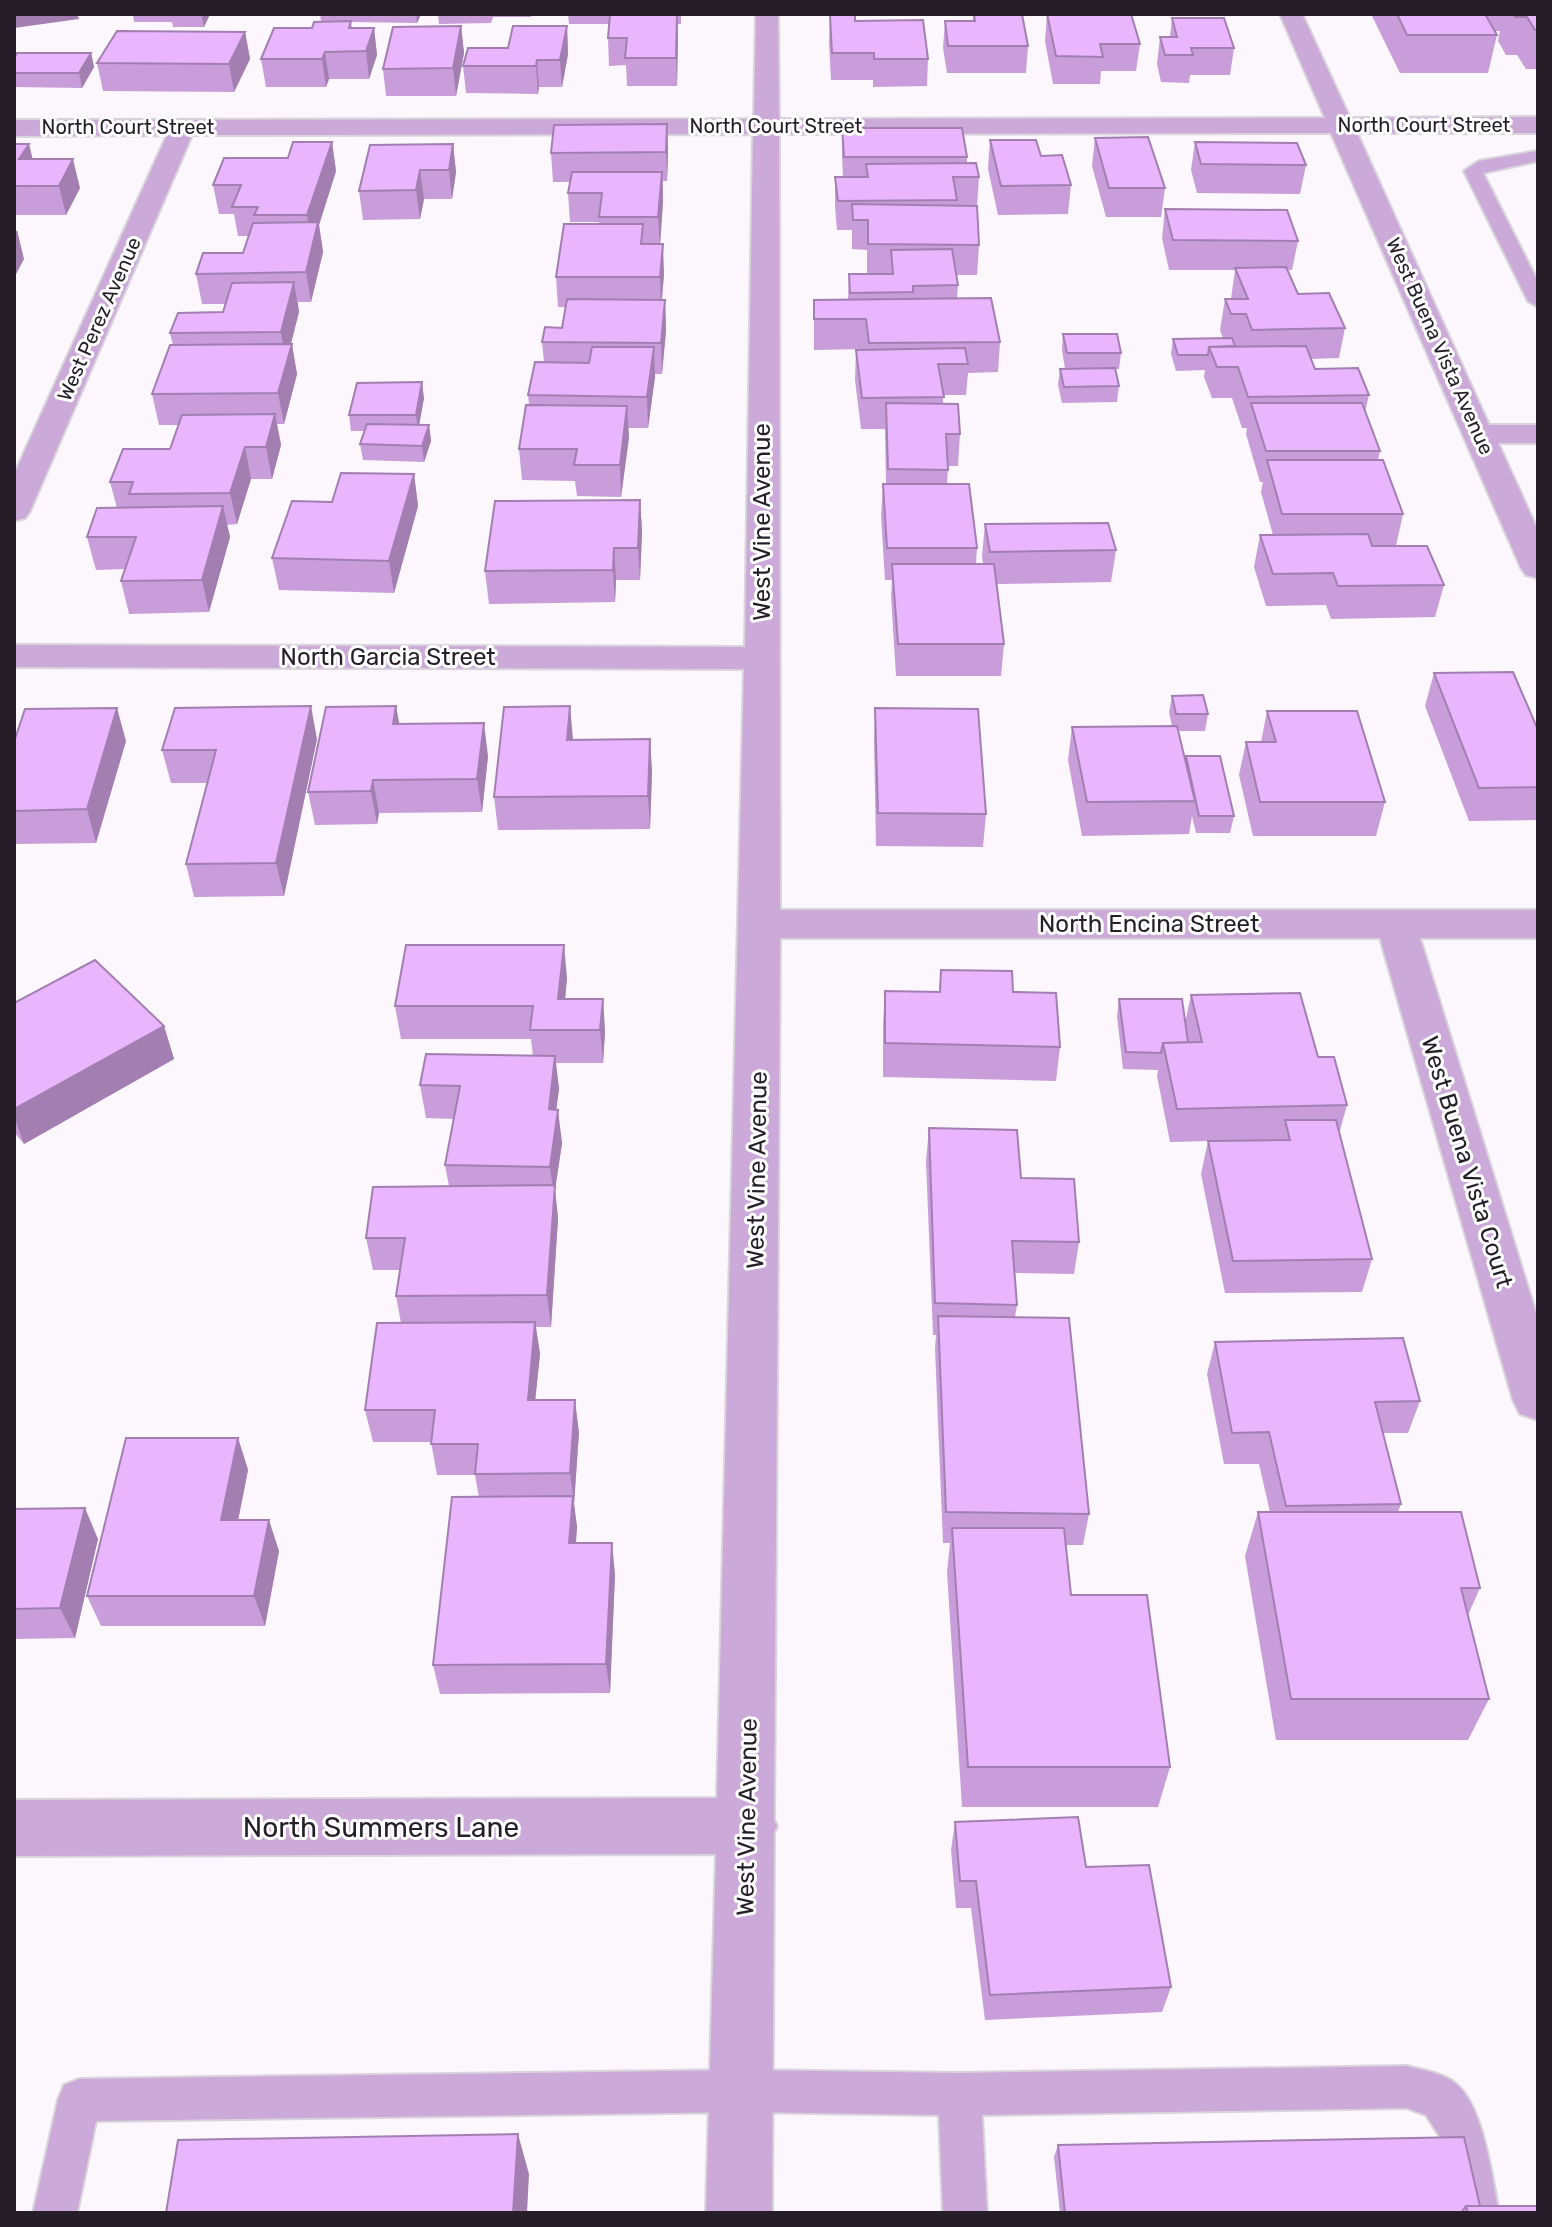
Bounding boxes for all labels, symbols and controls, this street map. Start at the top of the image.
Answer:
street label: North Court Street [1338,113,1511,137]
street label: North Court Street [690,114,863,138]
street label: North Court Street [42,115,215,139]
street label: West Perez Avenue [52,233,146,405]
street label: West Buena Vista Avenue [1381,234,1499,458]
street label: West Vine Avenue [748,423,776,621]
street label: North Garcia Street [280,643,496,671]
street label: North Encina Street [1039,910,1259,938]
street label: West Buena Vista Court [1415,1033,1519,1291]
street label: West Vine Avenue [741,1071,773,1269]
street label: West Vine Avenue [731,1718,763,1916]
street label: North Summers Lane [243,1811,519,1844]

